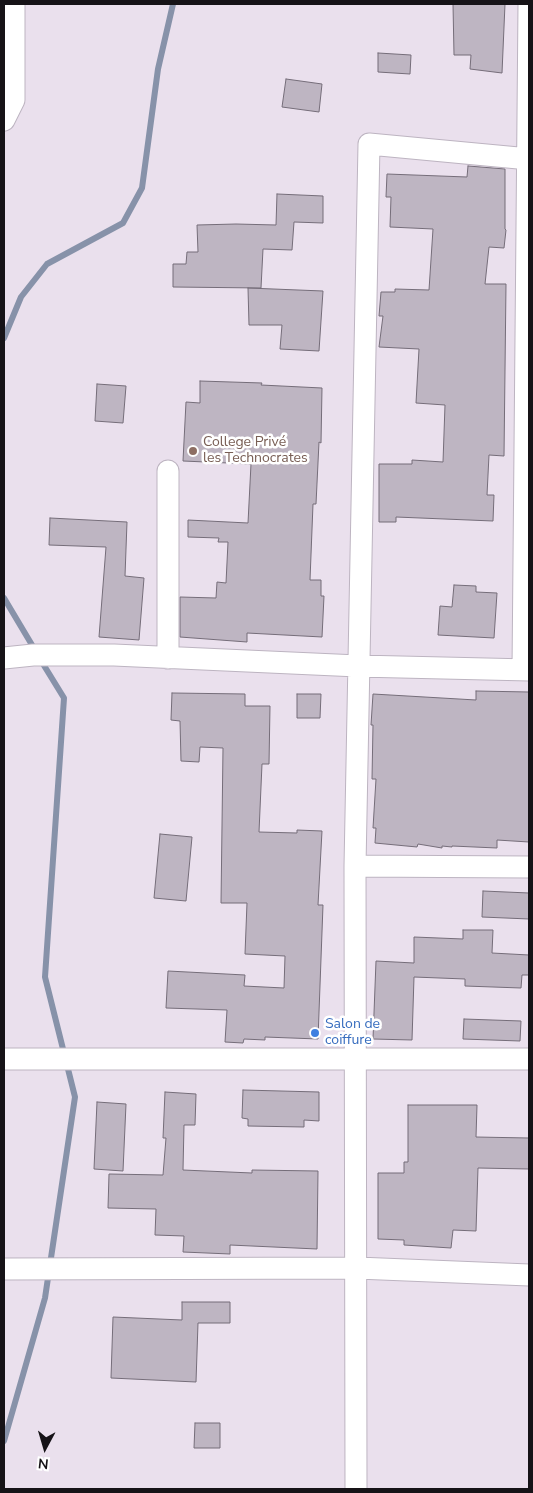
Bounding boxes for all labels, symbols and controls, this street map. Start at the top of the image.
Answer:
place label: College Privé les Technocrates [203,435,308,468]
marker: College Privé les Technocrates [187,445,199,457]
place label: Salon de coiffure [325,1017,380,1050]
marker: Salon de coiffure [309,1027,321,1039]
north arrow [20,1423,70,1473]
text: N [37,1453,50,1473]

